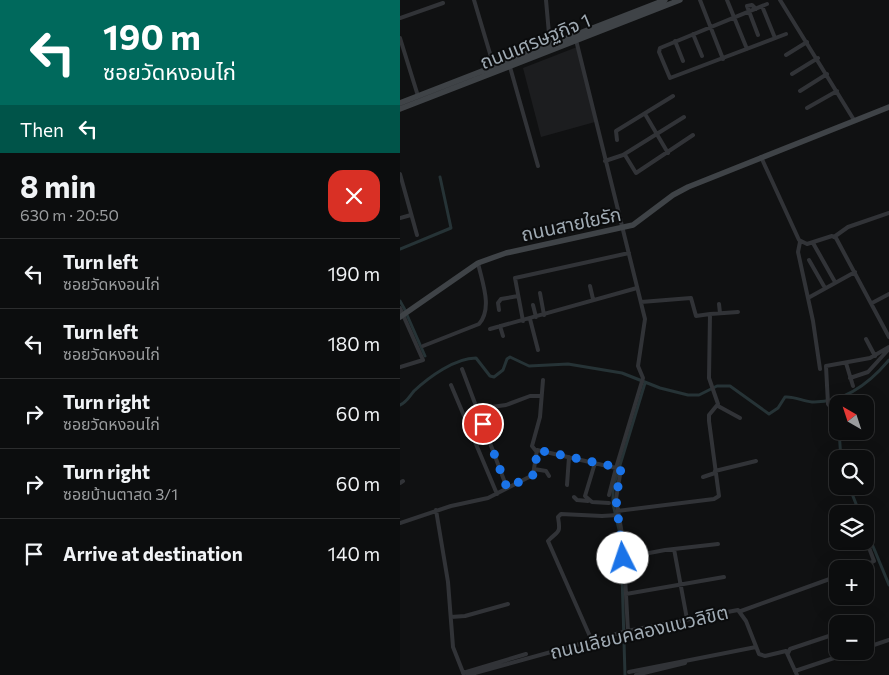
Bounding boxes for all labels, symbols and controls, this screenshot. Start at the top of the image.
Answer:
street label: ถนนเศรษฐกิจ 1 [476,8,593,73]
text: 190 m [103,14,201,57]
icon: left [20,20,85,85]
text: ซอยวัดหงอนไก่ [103,58,236,85]
icon: left [74,115,102,143]
text: Then [20,118,64,141]
text: 8 min [20,167,96,204]
button: close [328,170,380,222]
street label: ถนนสายใยรัก [519,202,623,245]
text: 630 m · 20:50 [20,205,119,224]
text: Turn left [63,250,138,273]
icon: left [20,260,48,288]
text: 190 m [328,262,380,285]
text: ซอยวัดหงอนไก่ [63,274,160,293]
text: Turn left [63,320,138,343]
icon: left [20,330,48,358]
text: 180 m [328,332,380,355]
text: ซอยวัดหงอนไก่ [63,344,160,363]
text: Turn right [63,390,150,413]
north arrow [829,395,874,440]
map controls [829,395,874,660]
icon: right [20,400,48,428]
text: 60 m [336,402,380,425]
pin [462,403,504,445]
icon: arrive [469,410,497,438]
text: ซอยวัดหงอนไก่ [63,414,160,433]
button: search [829,450,874,495]
text: Turn right [63,460,150,483]
icon: right [20,470,48,498]
text: 60 m [336,472,380,495]
text: ซอยบ้านตาสด 3/1 [63,484,178,503]
button: layers [829,505,874,550]
position arrow [596,531,648,583]
icon: arrive [20,540,48,568]
text: Arrive at destination [63,542,243,565]
text: 140 m [328,542,380,565]
button: + [829,560,874,605]
street label: ถนนเลียบคลองแนวลิขิต [547,600,730,663]
button: − [829,615,874,660]

